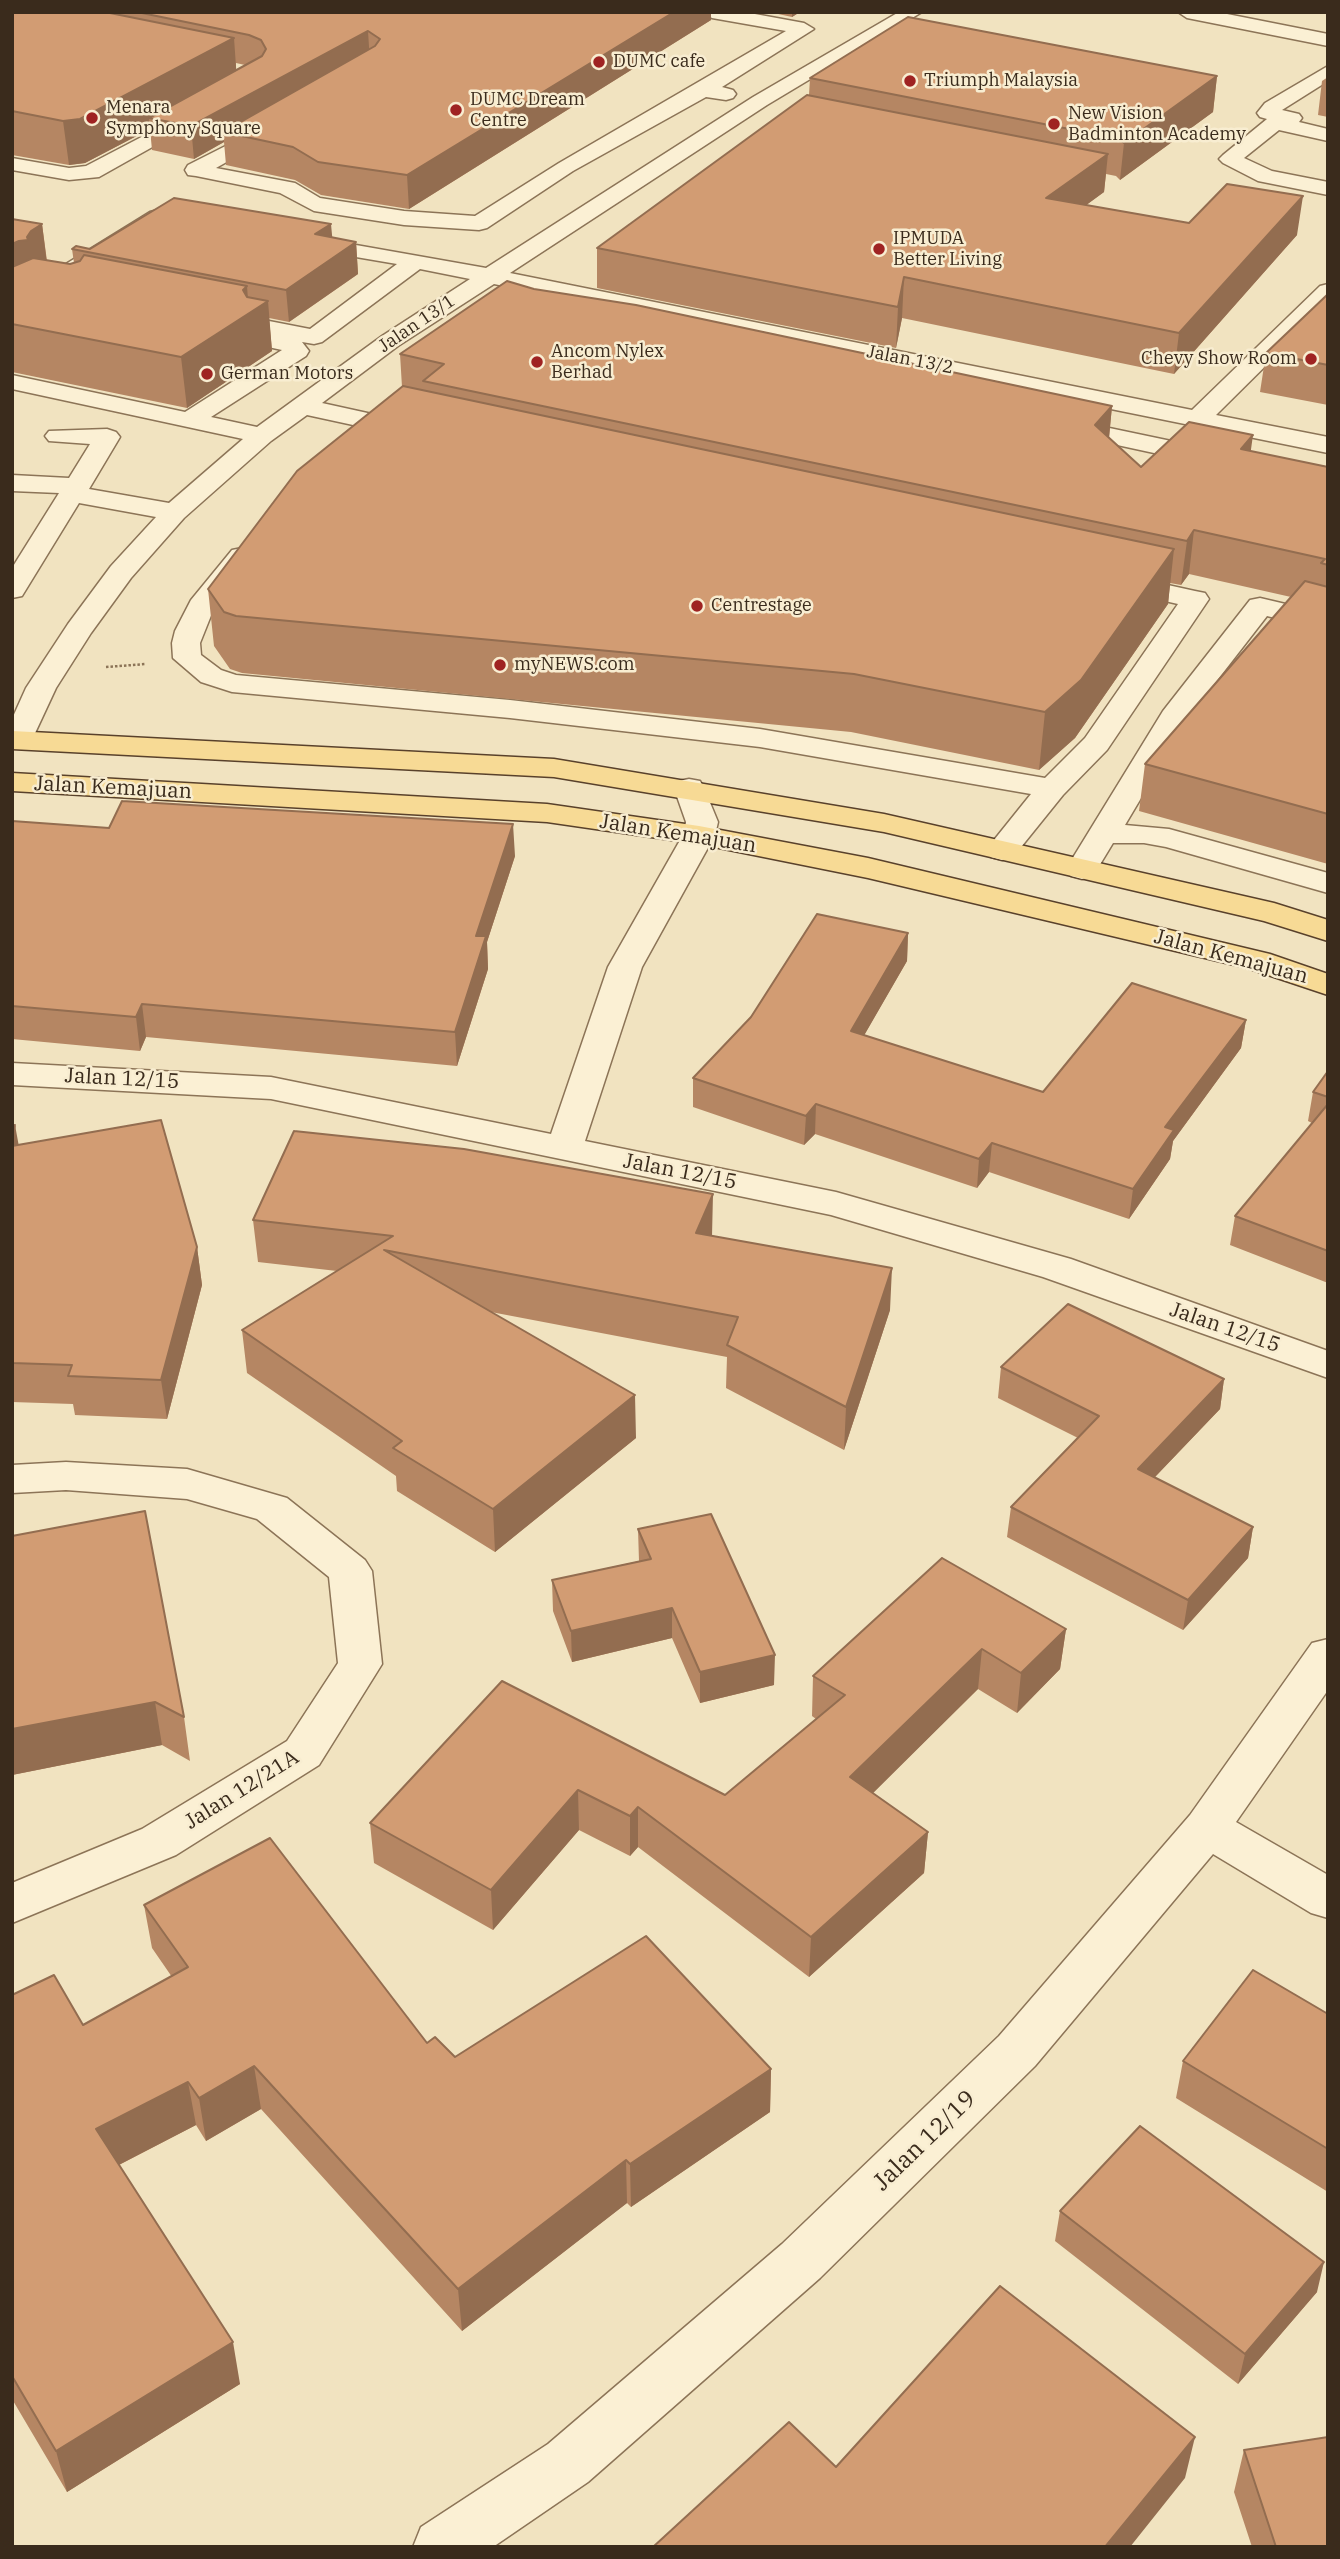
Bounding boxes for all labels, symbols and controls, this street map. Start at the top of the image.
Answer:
place label: DUMC cafe [613,51,705,73]
marker: DUMC cafe [591,54,607,70]
place label: Triumph Malaysia [924,70,1078,92]
marker: Triumph Malaysia [902,73,918,89]
place label: DUMC Dream Centre [470,89,585,132]
place label: Menara Symphony Square [106,97,261,140]
marker: DUMC Dream Centre [448,102,464,118]
place label: New Vision Badminton Academy [1068,103,1246,146]
marker: Menara Symphony Square [84,110,100,126]
marker: New Vision Badminton Academy [1046,116,1062,132]
place label: IPMUDA Better Living [893,228,1002,270]
marker: IPMUDA Better Living [871,241,887,257]
street label: Jalan 13/1 [375,290,459,358]
place label: Ancom Nylex Berhad [551,341,664,384]
street label: Jalan 13/2 [865,341,955,379]
place label: Chevy Show Room [1141,348,1297,370]
marker: Chevy Show Room [1303,351,1319,367]
marker: Ancom Nylex Berhad [529,354,545,370]
place label: German Motors [221,363,353,385]
marker: German Motors [199,366,215,382]
place label: Centrestage [711,595,812,617]
marker: Centrestage [689,598,705,614]
place label: myNEWS.com [514,654,635,676]
marker: myNEWS.com [492,657,508,673]
street label: Jalan Kemajuan [33,771,193,805]
street label: Jalan Kemajuan [598,809,758,859]
street label: Jalan Kemajuan [1151,924,1311,990]
street label: Jalan 12/15 [64,1063,180,1095]
street label: Jalan 12/15 [621,1149,739,1195]
street label: Jalan 12/15 [1166,1297,1284,1359]
street label: Jalan 12/21A [180,1745,304,1835]
street label: Jalan 12/19 [868,2085,982,2197]

